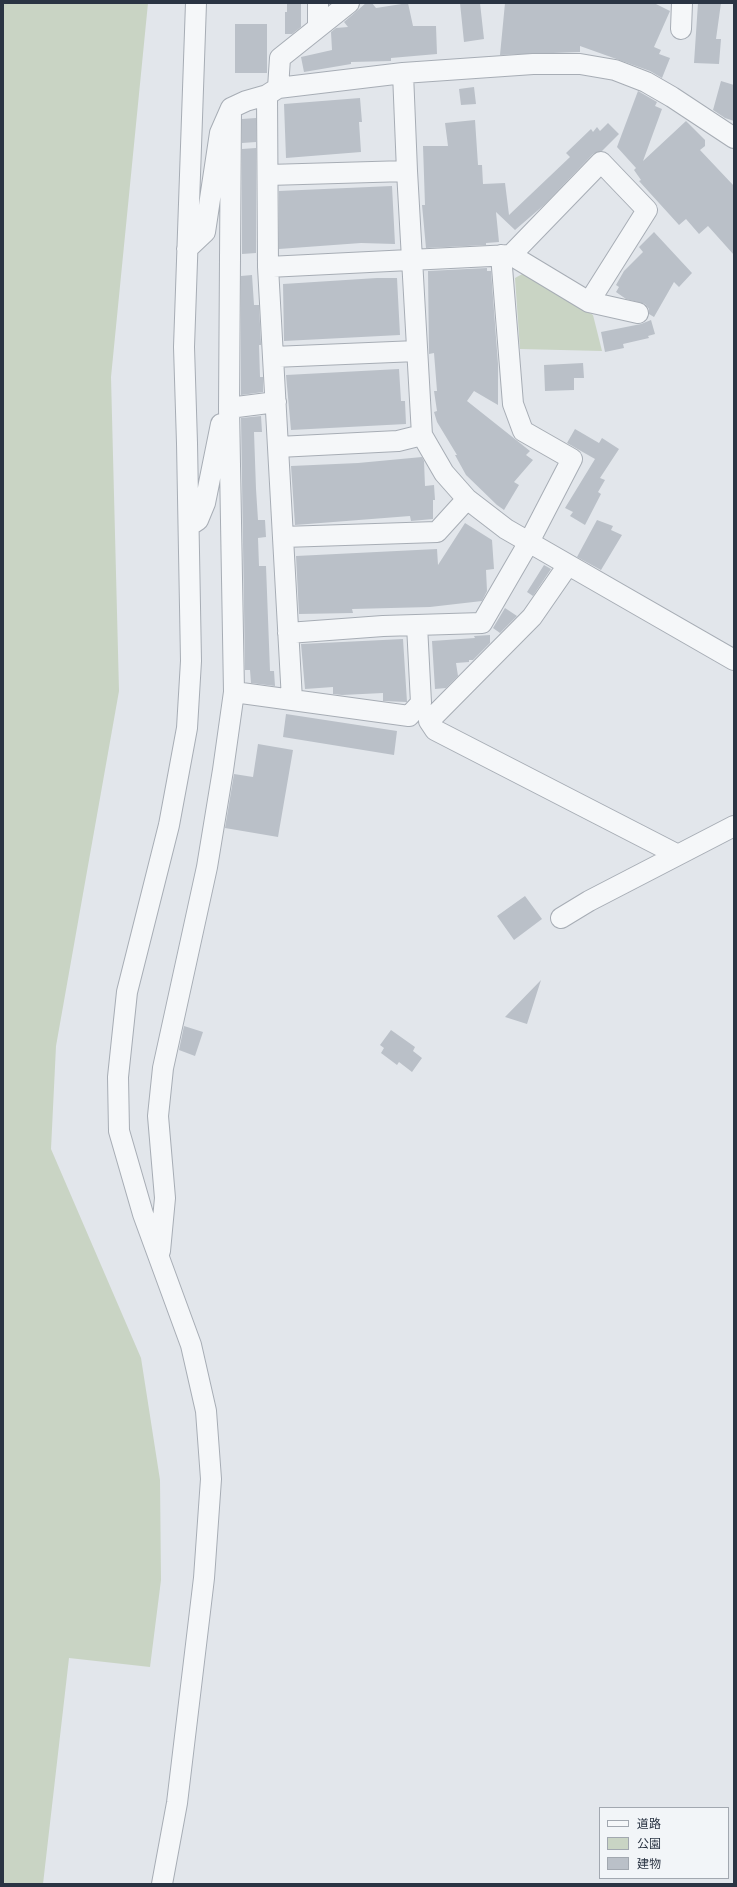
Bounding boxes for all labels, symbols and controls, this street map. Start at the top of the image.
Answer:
legend [599,1807,729,1879]
text: 道路 [637,1815,661,1832]
text: 公園 [637,1835,661,1852]
text: 建物 [637,1855,661,1872]

